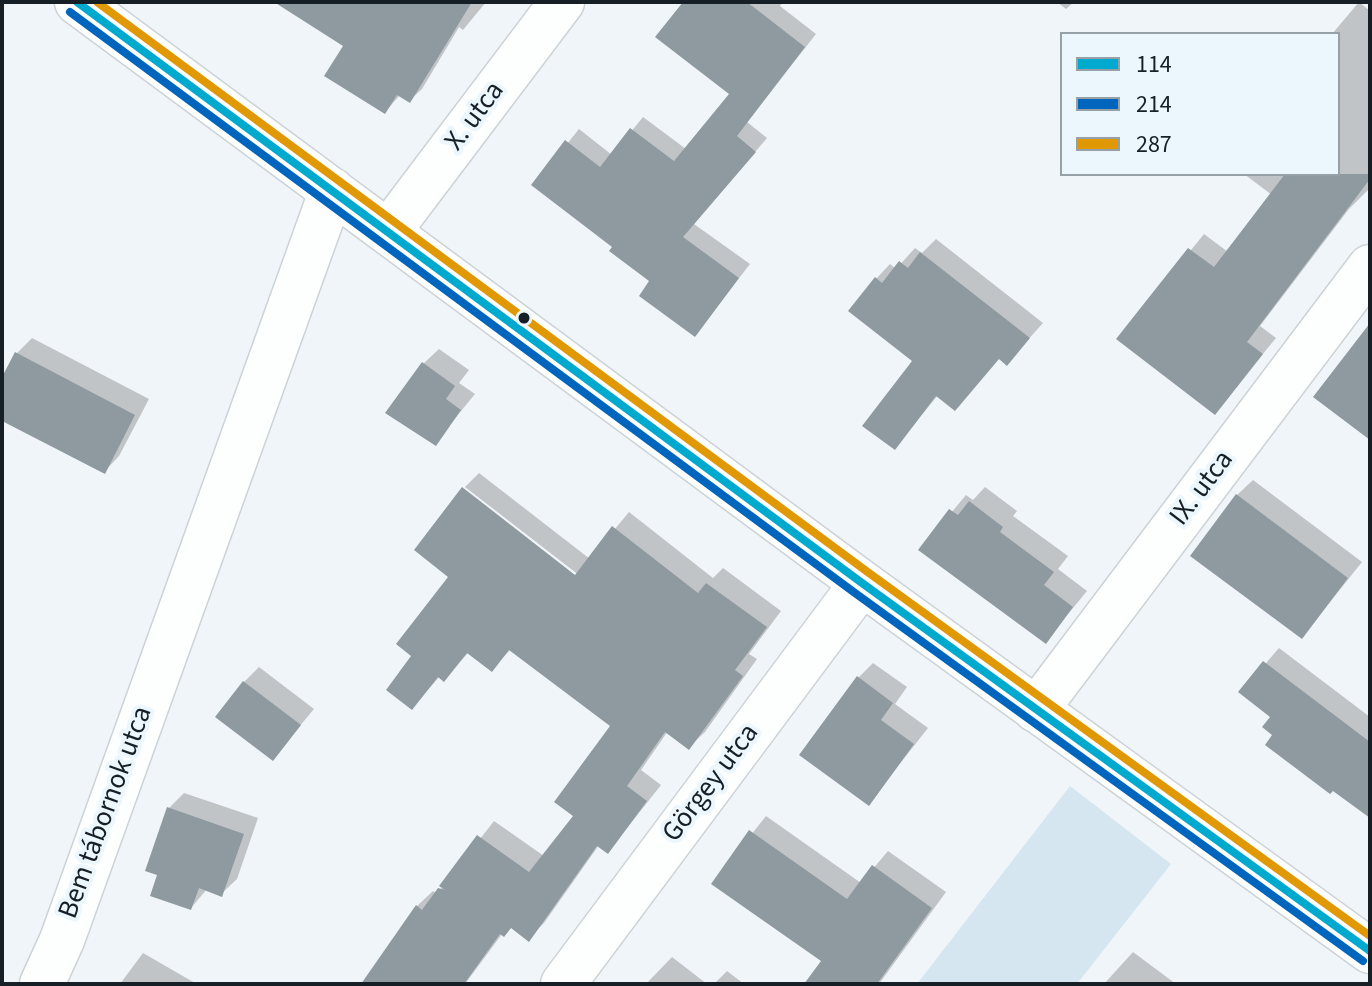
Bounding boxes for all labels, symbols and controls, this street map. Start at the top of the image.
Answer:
legend [1060,32,1340,176]
text: 114 [1136,47,1172,82]
street label: X. utca [439,76,513,158]
text: 214 [1136,87,1172,122]
text: 287 [1136,127,1172,162]
unlabelled marker [516,310,532,326]
street label: IX. utca [1164,445,1242,533]
street label: Bem tábornok utca [53,702,161,924]
street label: Görgey utca [657,718,767,850]

